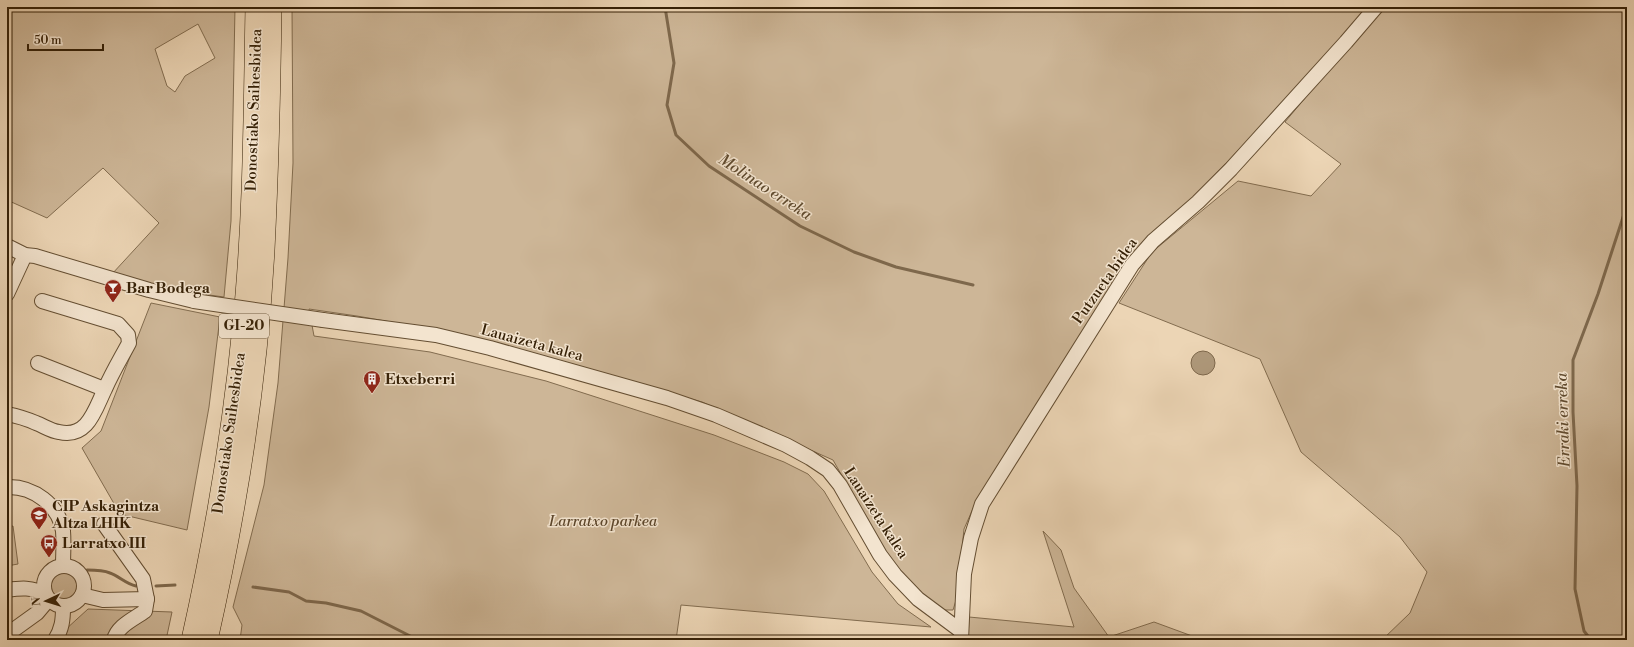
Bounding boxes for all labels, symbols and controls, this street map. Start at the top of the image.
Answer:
scale bar [28,26,103,52]
street label: Donostiako Saihesbidea [242,28,266,192]
text: 50 m [34,33,62,48]
water label: Molinao erreka [715,149,816,225]
street label: Putzueta bidea [1068,234,1142,328]
bar icon: Bar Bodega [103,278,123,303]
place label: Bar Bodega [126,279,211,298]
road number: GI-20 [219,314,269,338]
street label: Lauaizeta kalea [479,320,586,366]
street label: Donostiako Saihesbidea [208,351,250,515]
building icon: Etxeberri [362,369,382,394]
place label: Etxeberri [385,370,455,389]
water label: Erraki erreka [1551,372,1575,469]
street label: Lauaizeta kalea [839,464,913,563]
place label: CIP Askagintza Altza LHIK [51,497,160,533]
school or university icon: CIP Askagintza Altza LHIK [29,505,49,530]
park label: Larratxo parkea [548,512,658,531]
bus stop icon: Larratxo III [39,533,59,558]
place label: Larratxo III [62,534,146,553]
north arrow [26,581,66,621]
text: N [30,597,44,606]

